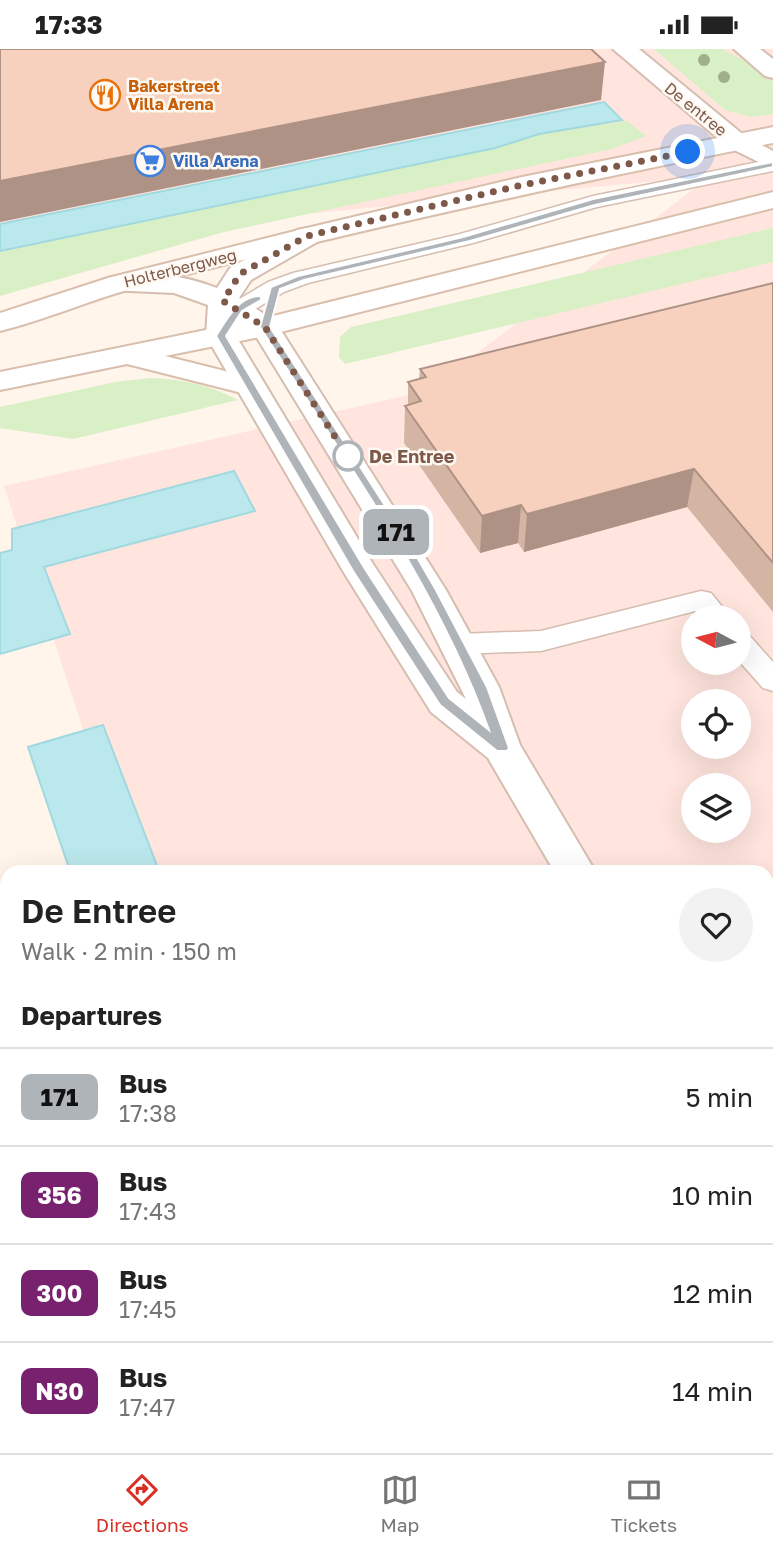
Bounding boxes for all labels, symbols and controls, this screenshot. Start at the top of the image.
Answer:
text: 17:33 [35,9,103,40]
place label: Bakerstreet Villa Arena [128,76,220,114]
restaurant icon: Bakerstreet Villa Arena [88,78,122,112]
street label: De entree [661,78,731,140]
your location [670,134,705,169]
supermarket icon: Villa Arena [133,144,167,178]
place label: Villa Arena [173,151,259,171]
street label: Holterbergweg [122,244,238,292]
marker: De Entree [333,441,363,471]
place label: De Entree [369,445,455,467]
line badge: 171 [356,509,436,555]
text: 171 [377,517,415,546]
north arrow [681,605,751,675]
map controls [681,605,751,843]
button: locate [681,689,751,759]
button: layers [681,773,751,843]
button: heart [679,888,753,962]
text: De Entree [21,891,176,930]
text: Walk · 2 min · 150 m [21,937,237,965]
text: Departures [21,1000,162,1031]
text: Bus [119,1068,167,1099]
text: 171 [41,1082,78,1111]
text: 5 min [685,1082,753,1113]
text: 17:38 [119,1099,177,1127]
text: Bus [119,1166,167,1197]
text: 356 [37,1180,82,1209]
text: 10 min [672,1180,753,1211]
text: 17:43 [119,1197,177,1225]
text: Bus [119,1264,167,1295]
text: 300 [37,1278,82,1307]
text: 12 min [673,1278,753,1309]
text: 17:45 [119,1295,177,1323]
text: Bus [119,1362,167,1393]
text: N30 [35,1376,84,1405]
text: 14 min [672,1376,753,1407]
text: 17:47 [119,1393,175,1421]
tab: Directions [96,1471,189,1536]
tab: Map [380,1471,419,1536]
tab: Tickets [611,1471,677,1536]

